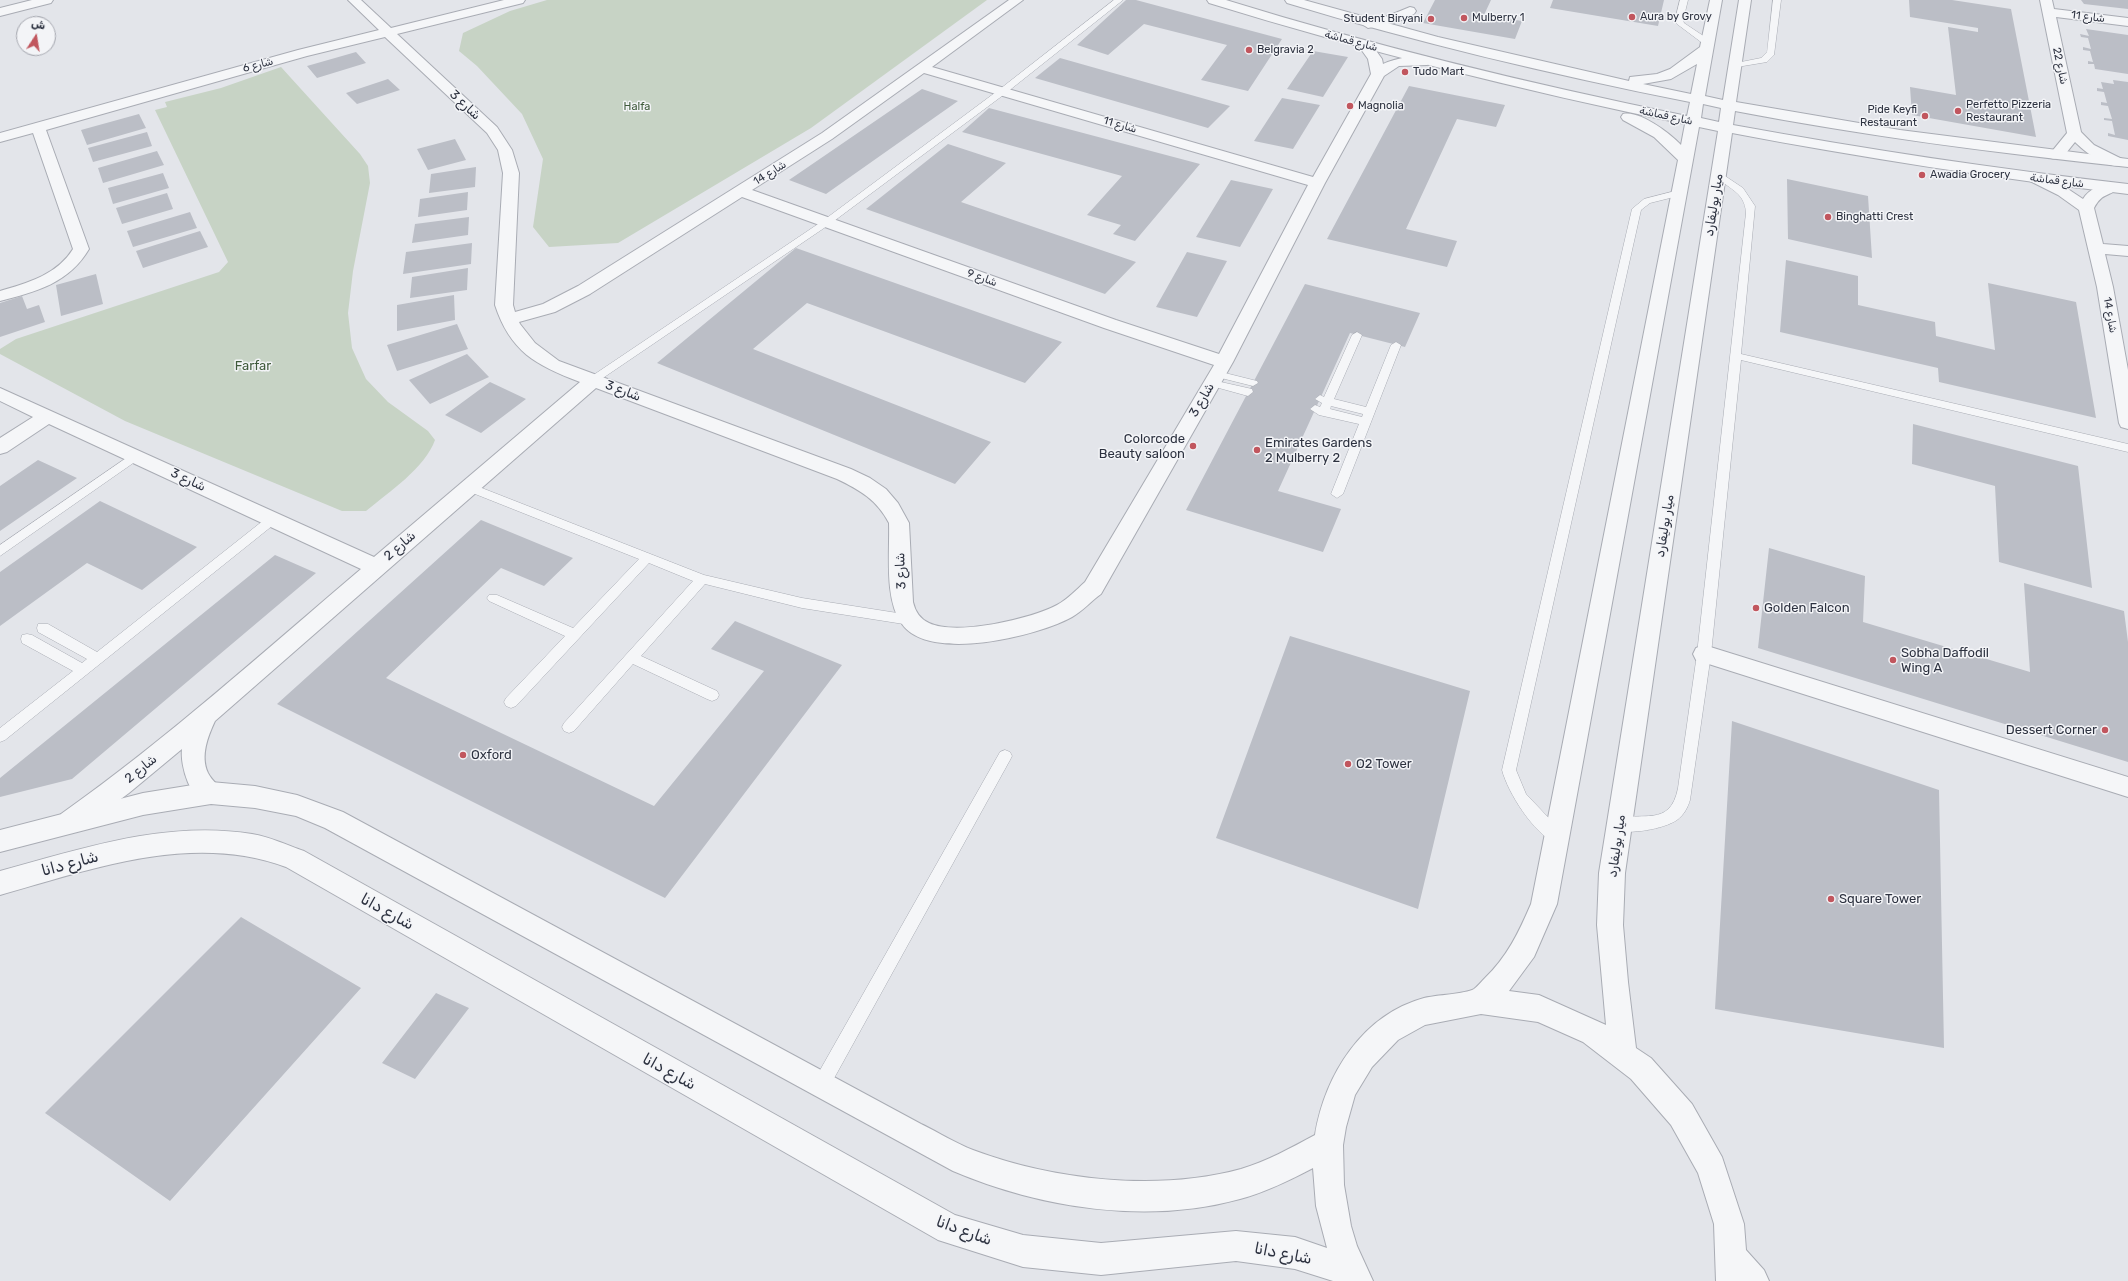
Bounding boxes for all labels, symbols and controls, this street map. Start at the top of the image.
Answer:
street label: شارع 11 [2070,8,2106,26]
place label: Aura by Grovy [1640,10,1712,24]
place label: Mulberry 1 [1472,11,1525,25]
place label: Student Biryani [1343,12,1423,26]
marker: Aura by Grovy [1627,12,1637,22]
marker: Mulberry 1 [1459,13,1469,23]
marker: Student Biryani [1426,14,1436,24]
north arrow [16,16,56,56]
text: ش [30,17,47,33]
street label: شارع قماشة [1323,28,1379,54]
place label: Belgravia 2 [1257,43,1314,57]
marker: Belgravia 2 [1244,45,1254,55]
street label: شارع 22 [2050,46,2070,86]
street label: شارع 6 [241,55,275,75]
place label: Tudo Mart [1413,65,1464,79]
marker: Tudo Mart [1400,67,1410,77]
street label: شارع 3 [446,87,484,123]
place label: Perfetto Pizzeria Restaurant [1966,98,2051,124]
place label: Magnolia [1358,99,1404,113]
park label: Halfa [624,100,650,114]
marker: Magnolia [1345,101,1355,111]
place label: Pide Keyfi Restaurant [1860,103,1917,129]
street label: شارع قماشة [1638,104,1694,128]
marker: Perfetto Pizzeria Restaurant [1953,106,1963,116]
marker: Pide Keyfi Restaurant [1920,111,1930,121]
street label: شارع 11 [1102,114,1138,136]
street label: شارع 14 [751,158,789,188]
place label: Awadia Grocery [1930,168,2010,182]
marker: Awadia Grocery [1917,170,1927,180]
street label: شارع قماشة [2029,171,2085,191]
street label: ميار بوليفارد [1701,173,1727,237]
place label: Binghatti Crest [1836,210,1913,224]
marker: Binghatti Crest [1823,212,1833,222]
street label: شارع 9 [965,266,999,290]
street label: شارع 14 [2100,296,2120,334]
park label: Farfar [235,358,271,374]
street label: شارع 3 [603,377,643,405]
street label: شارع 3 [1186,380,1218,420]
place label: Colorcode Beauty saloon [1099,431,1185,462]
place label: Emirates Gardens 2 Mulberry 2 [1265,435,1372,466]
marker: Colorcode Beauty saloon [1188,441,1198,451]
marker: Emirates Gardens 2 Mulberry 2 [1252,445,1262,455]
street label: شارع 3 [168,465,208,495]
street label: ميار بوليفارد [1652,494,1678,558]
street label: شارع 2 [381,528,419,564]
street label: شارع 3 [893,552,909,590]
place label: Golden Falcon [1764,600,1850,616]
marker: Golden Falcon [1751,603,1761,613]
place label: Sobha Daffodil Wing A [1901,645,1989,676]
marker: Sobha Daffodil Wing A [1888,655,1898,665]
place label: Dessert Corner [2006,722,2097,738]
marker: Dessert Corner [2100,725,2110,735]
place label: Oxford [471,747,512,763]
marker: Oxford [458,750,468,760]
street label: شارع 2 [122,751,160,787]
place label: O2 Tower [1356,756,1412,772]
marker: O2 Tower [1343,759,1353,769]
street label: ميار بوليفارد [1605,814,1629,878]
street label: شارع دانا [39,847,101,881]
street label: شارع دانا [357,889,417,935]
place label: Square Tower [1839,891,1921,907]
marker: Square Tower [1826,894,1836,904]
street label: شارع دانا [639,1049,699,1095]
street label: شارع دانا [933,1212,995,1250]
street label: شارع دانا [1253,1239,1313,1269]

